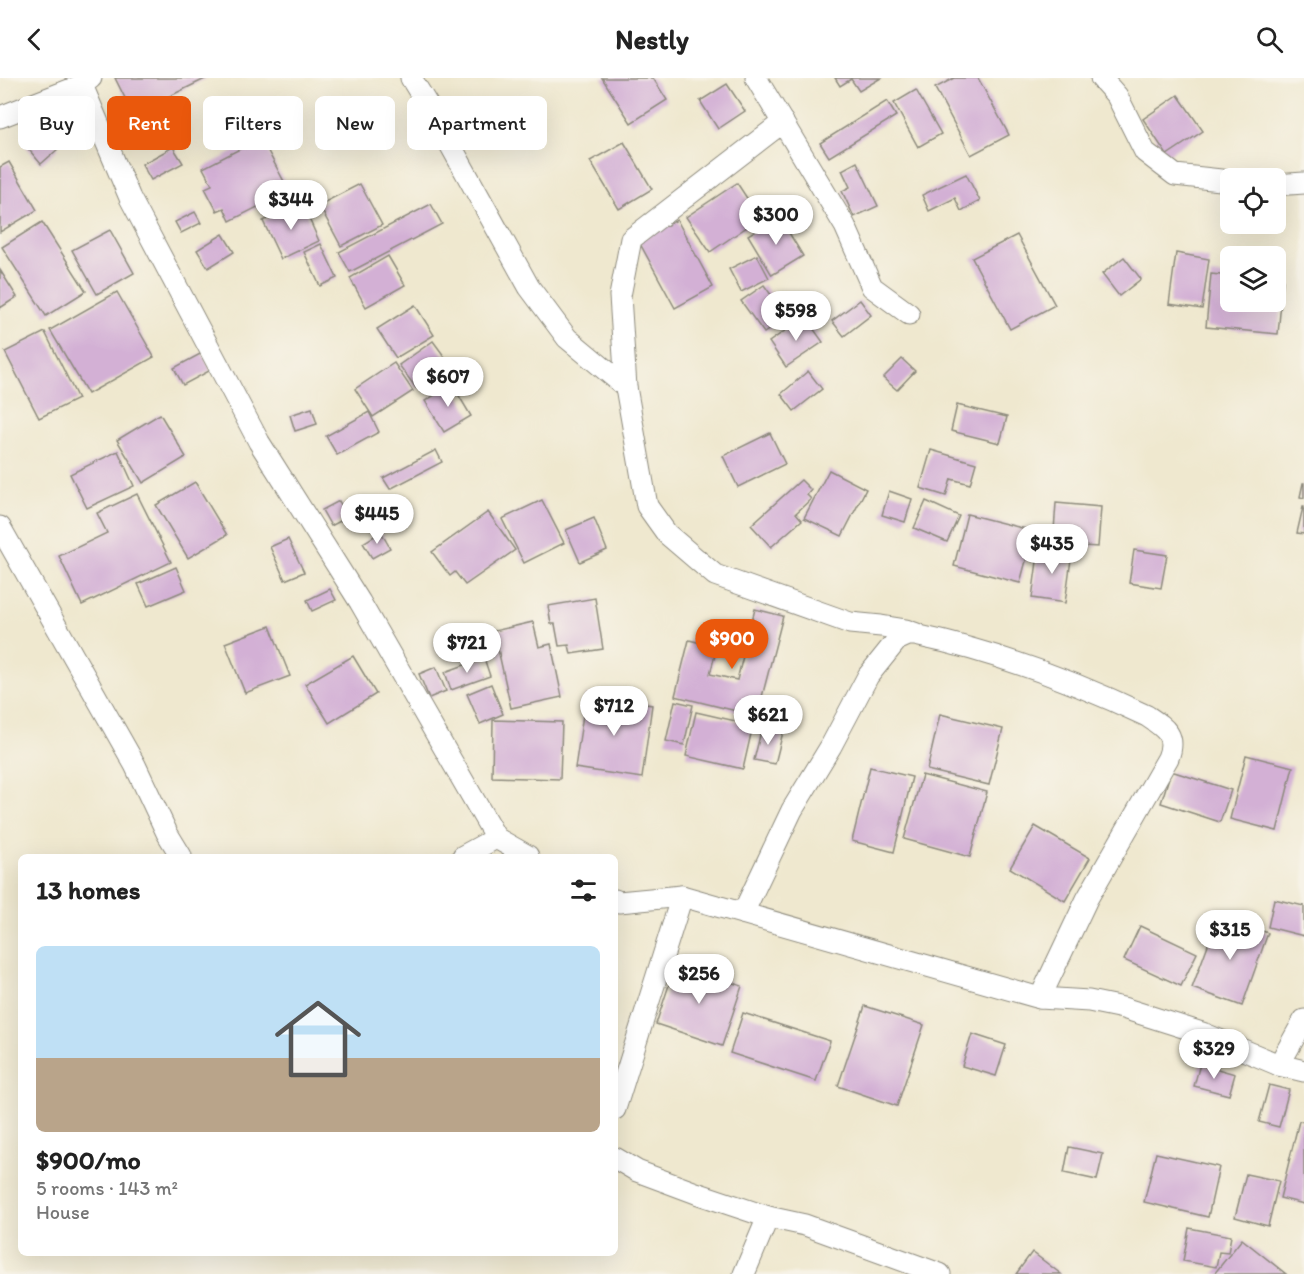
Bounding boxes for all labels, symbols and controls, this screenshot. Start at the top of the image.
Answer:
icon: back [18,23,51,56]
text: Nestly [615,23,689,56]
icon: search [1253,23,1286,56]
chip: Buy [18,96,95,150]
chip: Rent [107,96,191,150]
chip: Filters [203,96,303,150]
chip: New [315,96,395,150]
chip: Apartment [407,96,547,150]
map controls [1220,168,1286,312]
button: locate [1220,168,1286,234]
pin: $344 [255,180,327,231]
text: $344 [268,187,314,211]
pin: $300 [740,195,812,246]
text: $300 [753,202,799,226]
button: layers [1220,246,1286,312]
pin: $598 [760,291,832,342]
text: $598 [775,298,817,322]
pin: $607 [412,357,484,408]
text: $607 [427,364,469,388]
pin: $445 [341,494,413,545]
text: $445 [355,501,399,525]
pin: $435 [1016,524,1088,575]
text: $435 [1030,531,1074,555]
pin: $900 [696,619,768,670]
pin: $721 [431,623,503,674]
text: $900 [709,626,755,650]
text: $721 [447,630,487,654]
pin: $712 [578,686,650,737]
text: $712 [594,693,634,717]
pin: $621 [732,695,804,746]
text: $621 [748,702,788,726]
text: 13 homes [36,874,140,906]
icon: filters [567,874,600,907]
pin: $315 [1194,910,1266,961]
text: $315 [1210,917,1250,941]
pin: $256 [663,954,735,1005]
text: $256 [678,961,720,985]
icon: home [264,985,372,1093]
pin: $329 [1178,1029,1250,1080]
text: $329 [1193,1036,1235,1060]
text: $900/mo [36,1144,141,1176]
text: 5 rooms · 143 m² [36,1176,178,1200]
text: House [36,1200,90,1224]

